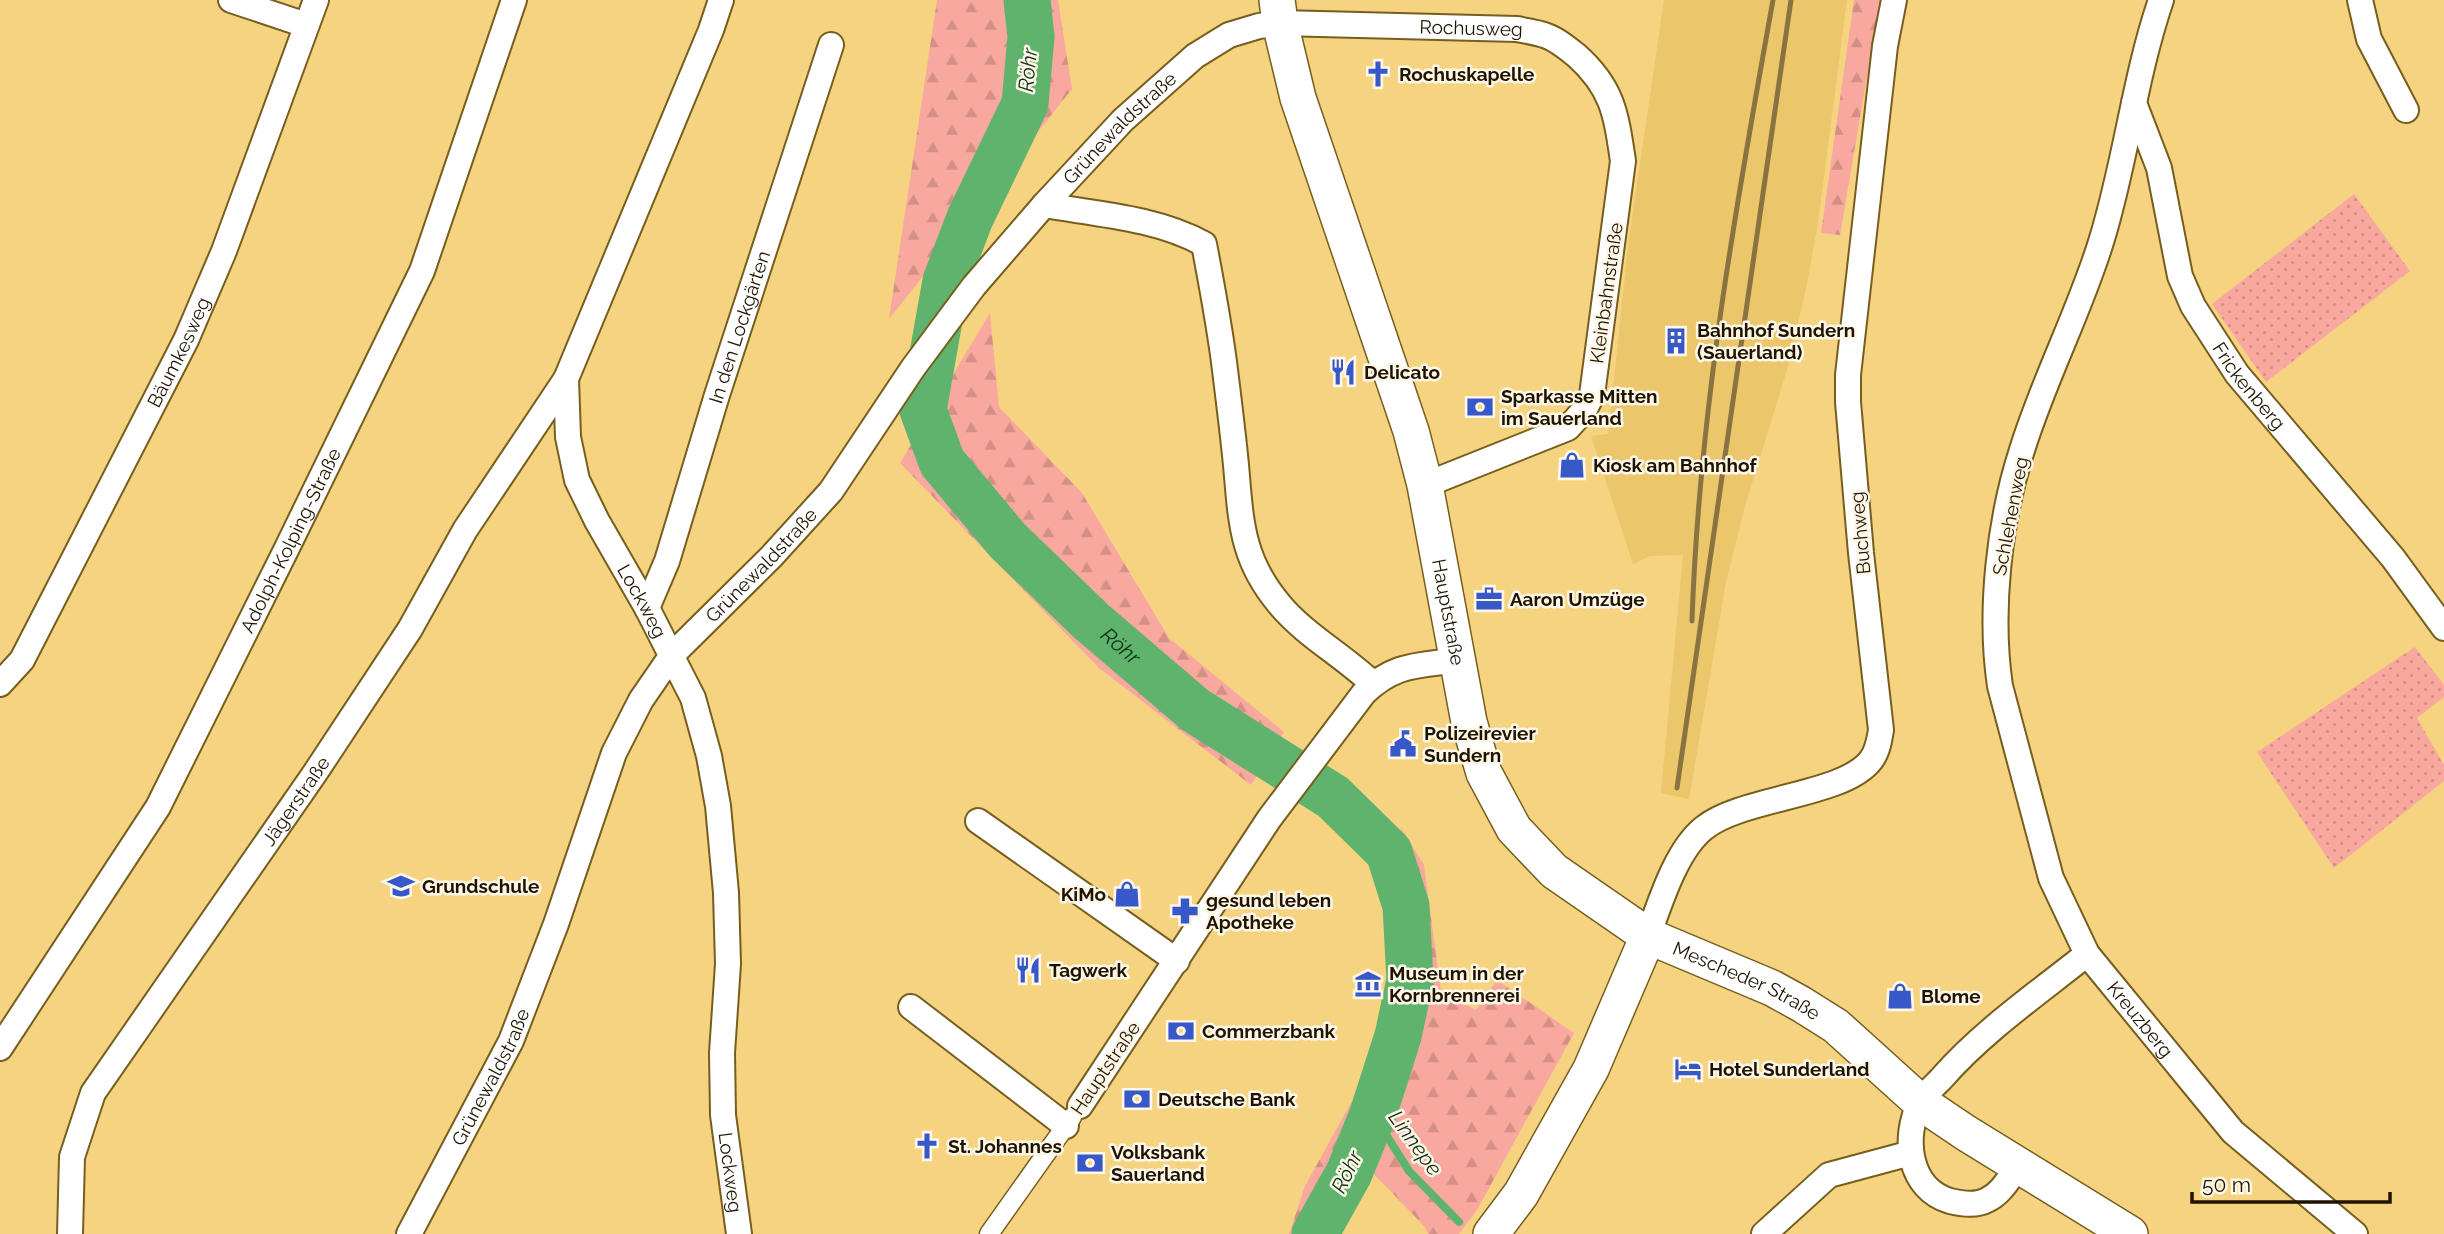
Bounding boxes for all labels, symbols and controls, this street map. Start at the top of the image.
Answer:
street label: Rochusweg [1419,16,1523,40]
water label: Röhr [1013,46,1042,93]
church icon: Rochuskapelle [1363,59,1393,89]
place label: Rochuskapelle [1399,63,1534,85]
street label: Grünewaldstraße [1058,67,1181,188]
street label: Kleinbahnstraße [1585,221,1627,365]
street label: In den Lockgärten [704,248,774,406]
street label: Bäumkesweg [143,294,214,411]
place label: Bahnhof Sundern (Sauerland) [1697,319,1855,363]
building icon: Bahnhof Sundern (Sauerland) [1661,326,1691,356]
street label: Frickenberg [2208,338,2290,434]
restaurant icon: Delicato [1328,357,1358,387]
place label: Delicato [1364,361,1440,383]
place label: Sparkasse Mitten im Sauerland [1501,385,1658,429]
bank icon: Sparkasse Mitten im Sauerland [1465,392,1495,422]
street label: Adolph-Kolping-Straße [236,444,345,636]
shop icon: Kiosk am Bahnhof [1557,450,1587,480]
place label: Kiosk am Bahnhof [1593,454,1757,476]
street label: Schlehenweg [1988,455,2032,577]
street label: Buchweg [1845,491,1875,575]
street label: Grünewaldstraße [701,503,821,627]
street label: Hauptstraße [1428,557,1469,667]
street label: Lockweg [613,560,671,641]
office icon: Aaron Umzüge [1474,584,1504,614]
place label: Aaron Umzüge [1510,588,1645,610]
water label: Röhr [1096,622,1146,670]
place label: Polizeirevier Sundern [1424,722,1536,766]
public building icon: Polizeirevier Sundern [1388,729,1418,759]
street label: Jägerstraße [257,752,334,849]
school or university icon: Grundschule [386,871,416,901]
place label: Grundschule [422,875,539,897]
shop icon: KiMo [1112,879,1142,909]
place label: KiMo [1061,883,1106,905]
place label: gesund leben Apotheke [1206,889,1331,933]
pharmacy icon: gesund leben Apotheke [1170,896,1200,926]
street label: Mescheder Straße [1670,937,1824,1024]
restaurant icon: Tagwerk [1013,955,1043,985]
place label: Tagwerk [1049,959,1127,981]
place label: Museum in der Kornbrennerei [1389,962,1524,1006]
museum icon: Museum in der Kornbrennerei [1353,969,1383,999]
street label: Kreuzberg [2103,977,2178,1062]
shop icon: Blome [1885,981,1915,1011]
place label: Blome [1921,985,1981,1007]
street label: Grünewaldstraße [447,1005,533,1149]
bank icon: Commerzbank [1166,1016,1196,1046]
street label: Hauptstraße [1066,1017,1144,1119]
place label: Commerzbank [1202,1020,1335,1042]
hotel icon: Hotel Sunderland [1673,1054,1703,1084]
place label: Hotel Sunderland [1709,1058,1869,1080]
bank icon: Deutsche Bank [1122,1084,1152,1114]
place label: Deutsche Bank [1158,1088,1296,1110]
water label: Linnepe [1383,1105,1447,1180]
street label: Lockweg [714,1131,747,1214]
church icon: St. Johannes [912,1131,942,1161]
place label: St. Johannes [948,1135,1062,1157]
place label: Volksbank Sauerland [1111,1141,1205,1185]
water label: Röhr [1326,1146,1368,1197]
bank icon: Volksbank Sauerland [1075,1148,1105,1178]
scale bar [2192,1160,2390,1204]
text: 50 m [2202,1172,2251,1197]

